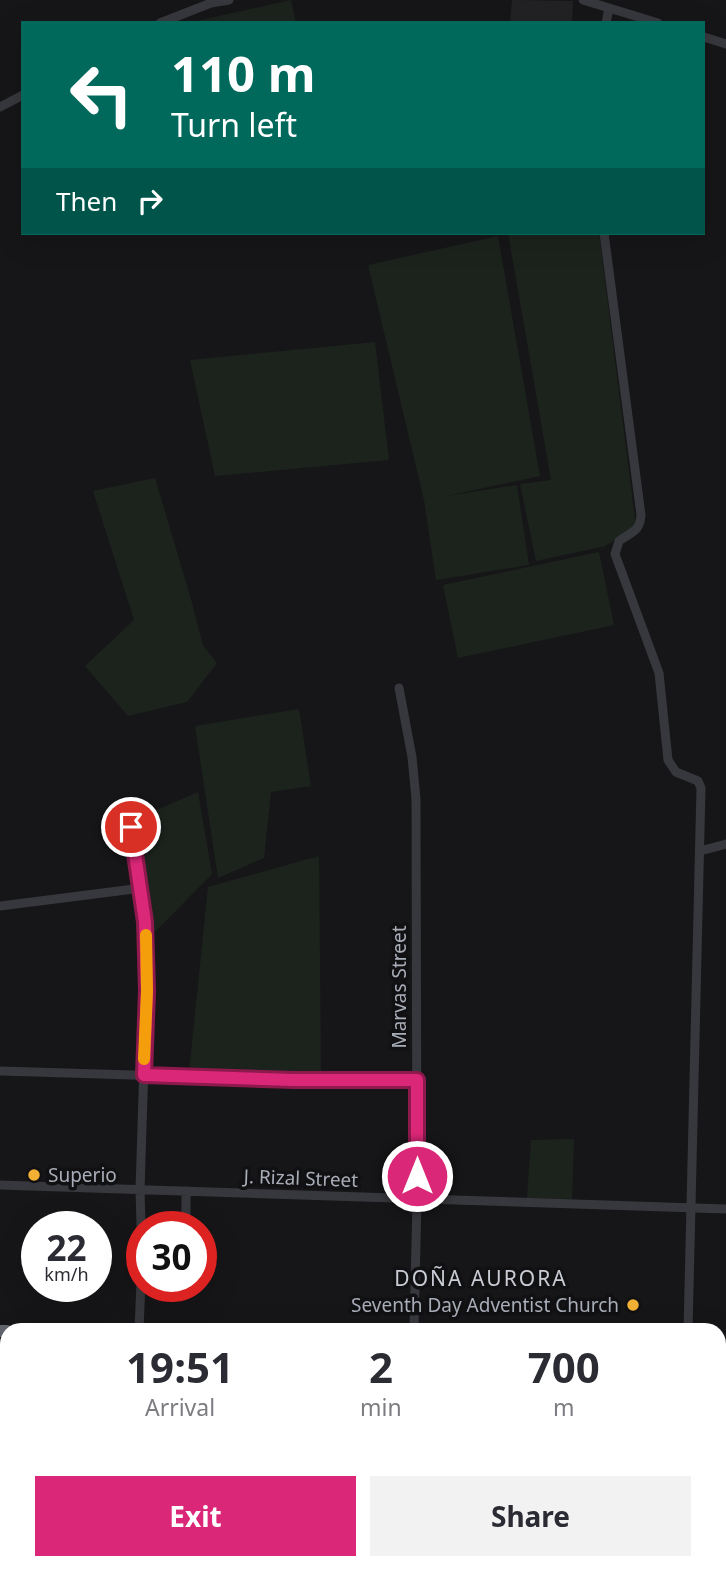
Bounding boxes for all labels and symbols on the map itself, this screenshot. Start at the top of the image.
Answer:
pin [101,797,161,857]
street label: Marvas Street [386,925,412,1049]
position arrow [380,1139,454,1213]
place label: Superio [48,1162,117,1188]
street label: J. Rizal Street [241,1163,359,1193]
marker: Superio [26,1167,42,1183]
speed limit sign: 30 [126,1211,217,1302]
district label: DOÑA AURORA [394,1264,568,1292]
place label: Seventh Day Adventist Church [351,1292,619,1318]
marker: Seventh Day Adventist Church [625,1297,641,1313]

